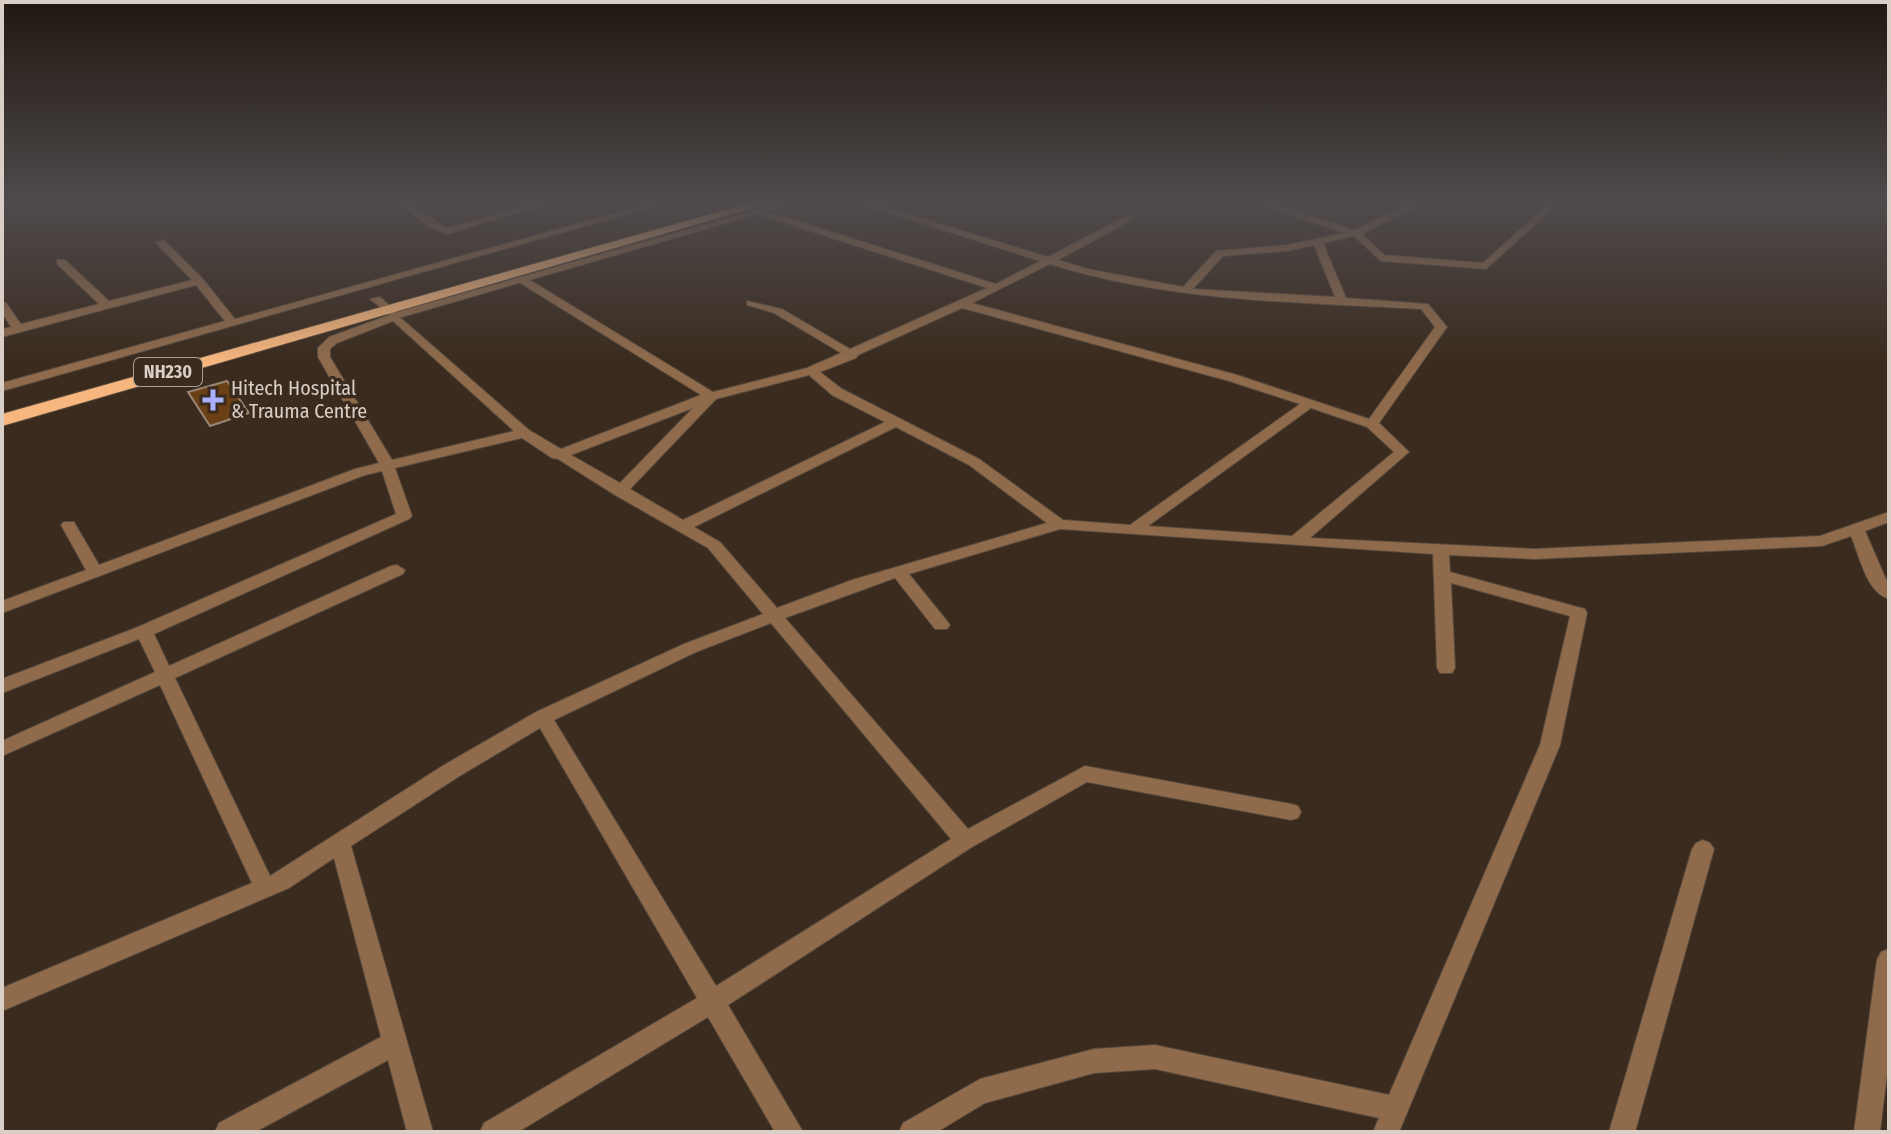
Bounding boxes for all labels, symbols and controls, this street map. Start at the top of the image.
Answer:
road number: NH230 [134,358,202,386]
place label: Hitech Hospital & Trauma Centre [231,376,367,423]
marker: Hitech Hospital & Trauma Centre [202,389,224,411]

